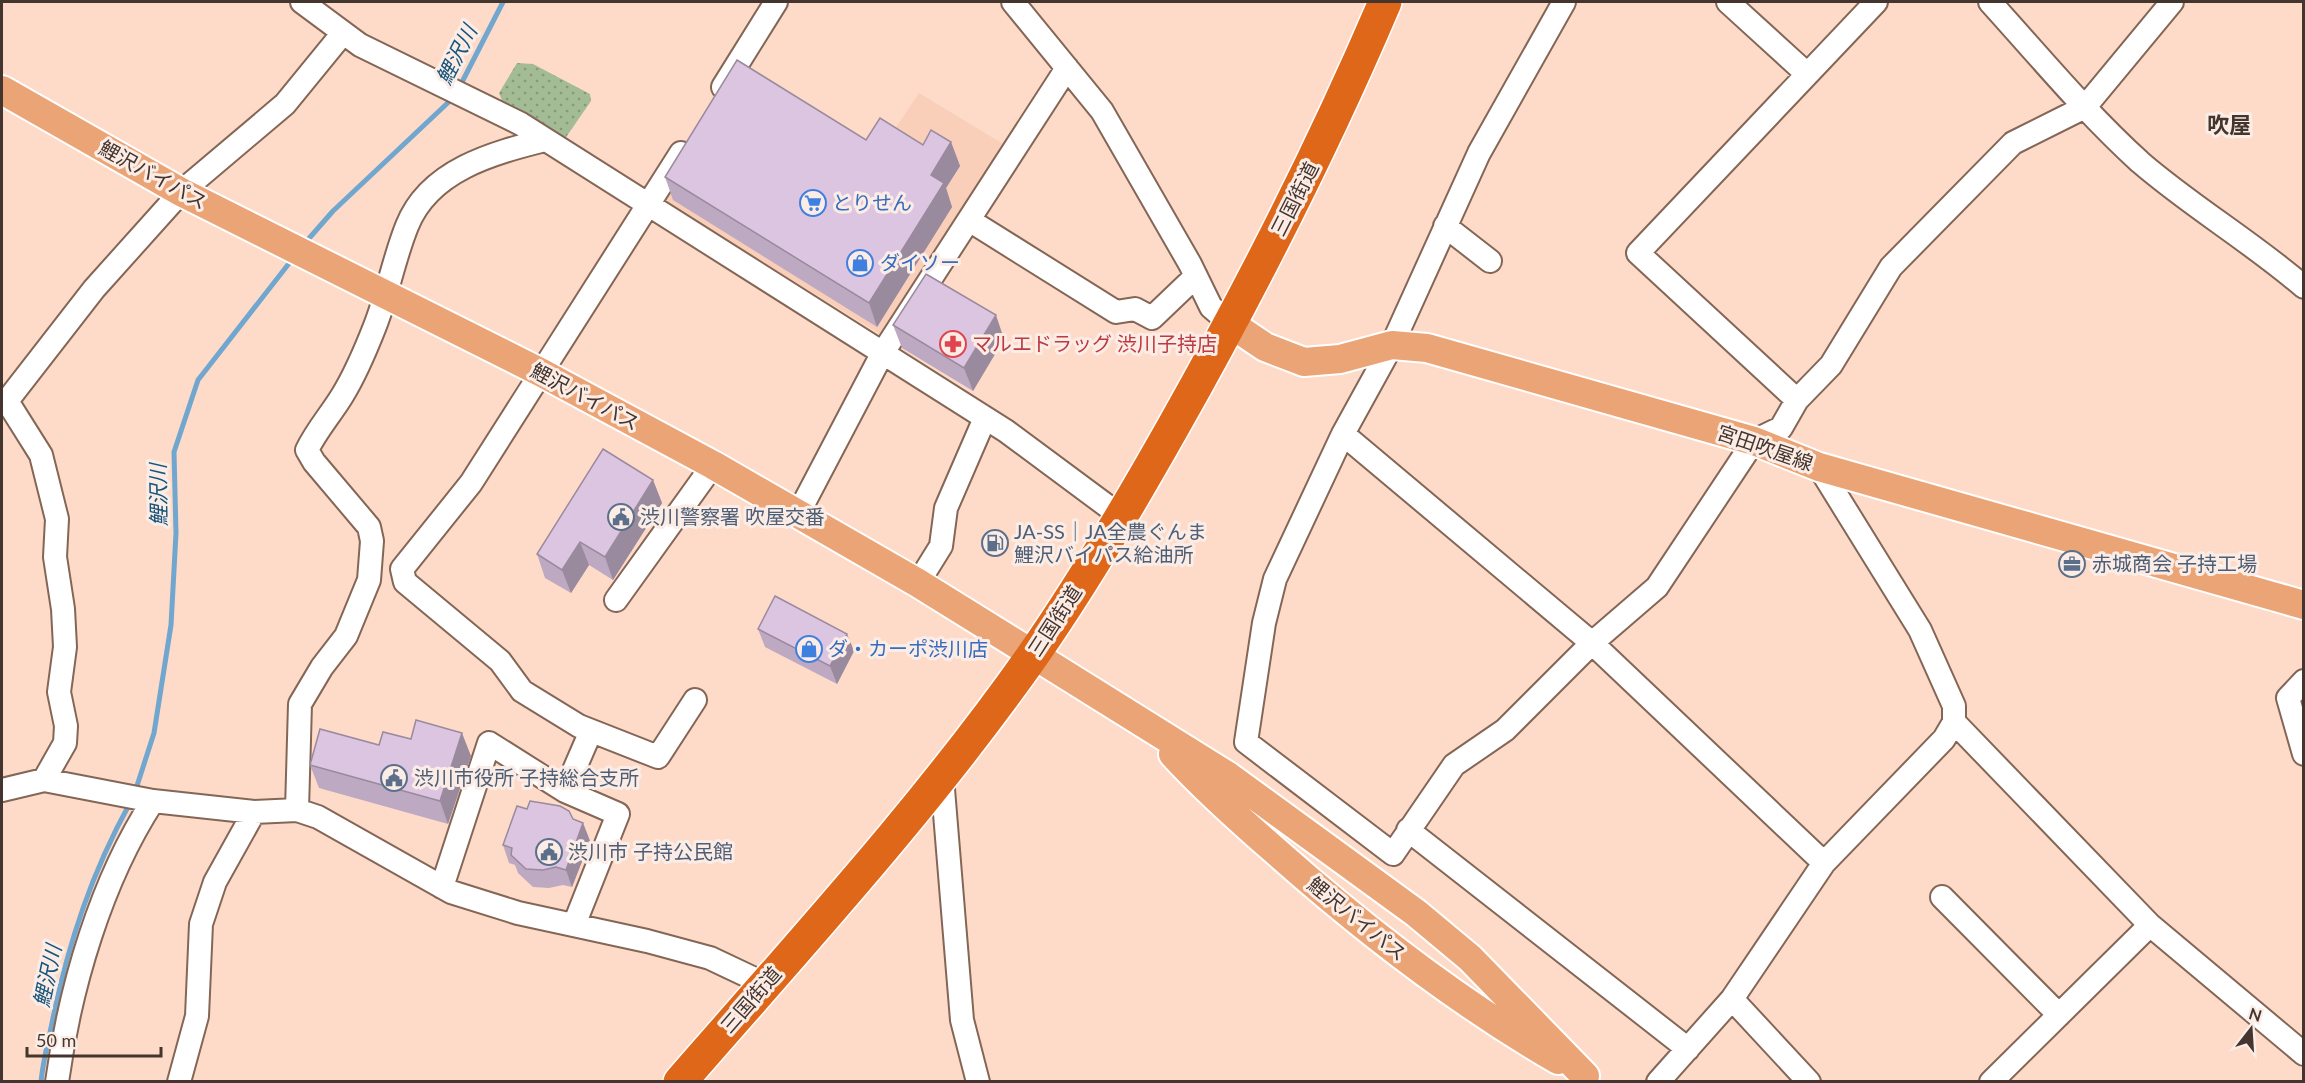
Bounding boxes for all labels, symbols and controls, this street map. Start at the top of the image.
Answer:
water label: 鯉沢川 [430,19,482,88]
district label: 吹屋 [2207,111,2251,138]
street label: 鯉沢バイパス [95,135,212,214]
street label: 三国街道 [1265,157,1323,240]
supermarket icon: とりせん [798,188,828,218]
place label: とりせん [832,190,912,214]
shop icon: ダイソー [845,248,875,278]
place label: ダイソー [880,250,960,274]
pharmacy icon: マルエドラッグ 渋川子持店 [938,329,968,359]
place label: マルエドラッグ 渋川子持店 [972,331,1217,355]
street label: 鯉沢バイパス [527,357,644,435]
street label: 宮田吹屋線 [1714,419,1817,475]
water label: 鯉沢川 [144,461,171,527]
public building icon: 渋川警察署 吹屋交番 [606,502,636,532]
place label: 渋川警察署 吹屋交番 [640,504,825,528]
place label: JA-SS｜JA全農ぐんま 鯉沢バイパス給油所 [1014,519,1207,566]
fuel station icon: JA-SS｜JA全農ぐんま 鯉沢バイパス給油所 [980,528,1010,558]
office icon: 赤城商会 子持工場 [2057,549,2087,579]
place label: 赤城商会 子持工場 [2092,551,2257,575]
street label: 三国街道 [1022,580,1086,661]
shop icon: ダ・カーポ渋川店 [794,634,824,664]
place label: ダ・カーポ渋川店 [828,636,988,660]
public building icon: 渋川市役所 子持総合支所 [379,763,409,793]
place label: 渋川市役所 子持総合支所 [414,765,639,789]
public building icon: 渋川市 子持公民館 [534,837,564,867]
place label: 渋川市 子持公民館 [568,839,733,863]
street label: 鯉沢バイパス [1304,871,1412,965]
water label: 鯉沢川 [28,940,66,1009]
street label: 三国街道 [715,961,786,1037]
north arrow [2221,999,2281,1059]
text: N [2247,1003,2264,1025]
scale bar [27,1020,160,1058]
text: 50 m [36,1029,76,1051]

